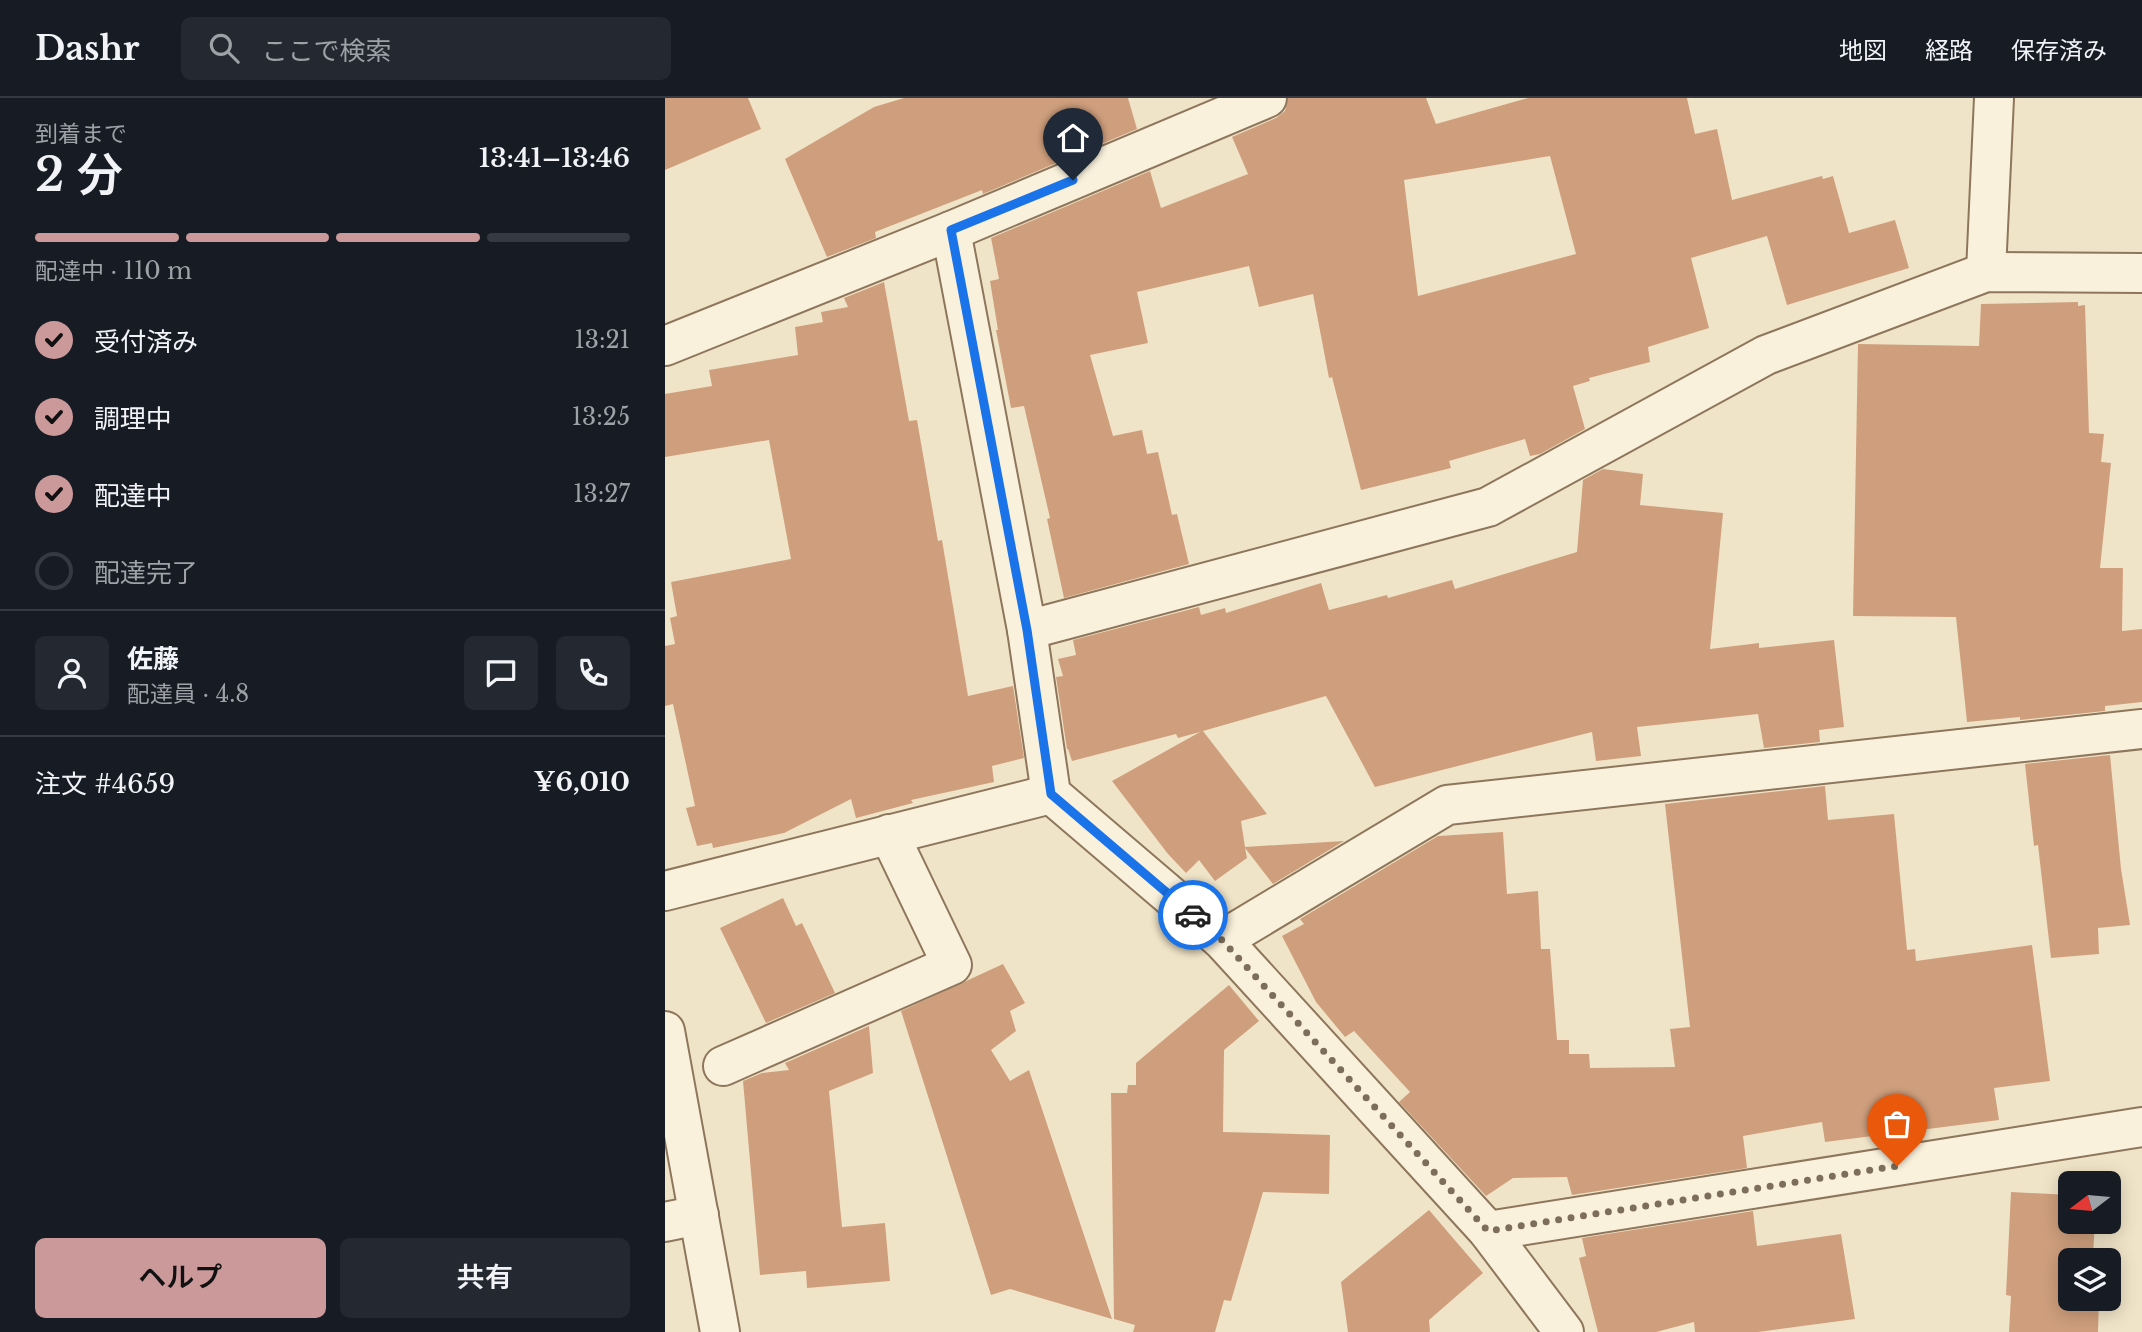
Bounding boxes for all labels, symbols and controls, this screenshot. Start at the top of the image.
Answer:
search box [181,17,671,80]
text: Dashr [35,28,139,69]
icon: search [205,29,243,67]
text: ここで検索 [261,35,391,67]
text: 地図 [1839,36,1887,65]
text: 経路 [1925,36,1973,65]
text: 保存済み [2011,36,2107,65]
pin [1043,108,1103,180]
icon: home [1054,119,1092,157]
text: 到着まで [35,120,127,148]
text: 13:41–13:46 [479,142,630,174]
text: 2 分 [35,146,123,203]
text: 配達中 · 110 m [35,257,192,285]
icon: check [35,321,73,359]
text: 受付済み [94,326,198,358]
text: 13:21 [575,326,630,354]
icon: check [35,398,73,436]
text: 調理中 [94,403,172,435]
text: 13:25 [572,403,630,431]
icon: check [35,475,73,513]
text: 配達中 [94,480,172,512]
text: 13:27 [573,480,630,508]
text: 配達完了 [94,557,198,589]
button: person [35,636,109,710]
button: chat [464,636,538,710]
button: phone [556,636,630,710]
text: 佐藤 [127,643,179,675]
text: 配達員 · 4.8 [127,680,249,708]
text: ¥6,010 [533,766,630,798]
text: 注文 #4659 [35,768,175,800]
courier [1158,880,1228,950]
icon: car [1174,896,1212,934]
pin [1867,1094,1927,1166]
icon: bag [1878,1105,1916,1143]
north arrow [2058,1171,2121,1234]
map controls [2058,1171,2121,1311]
button: ヘルプ [35,1238,326,1318]
button: 共有 [340,1238,630,1318]
button: layers [2058,1248,2121,1311]

